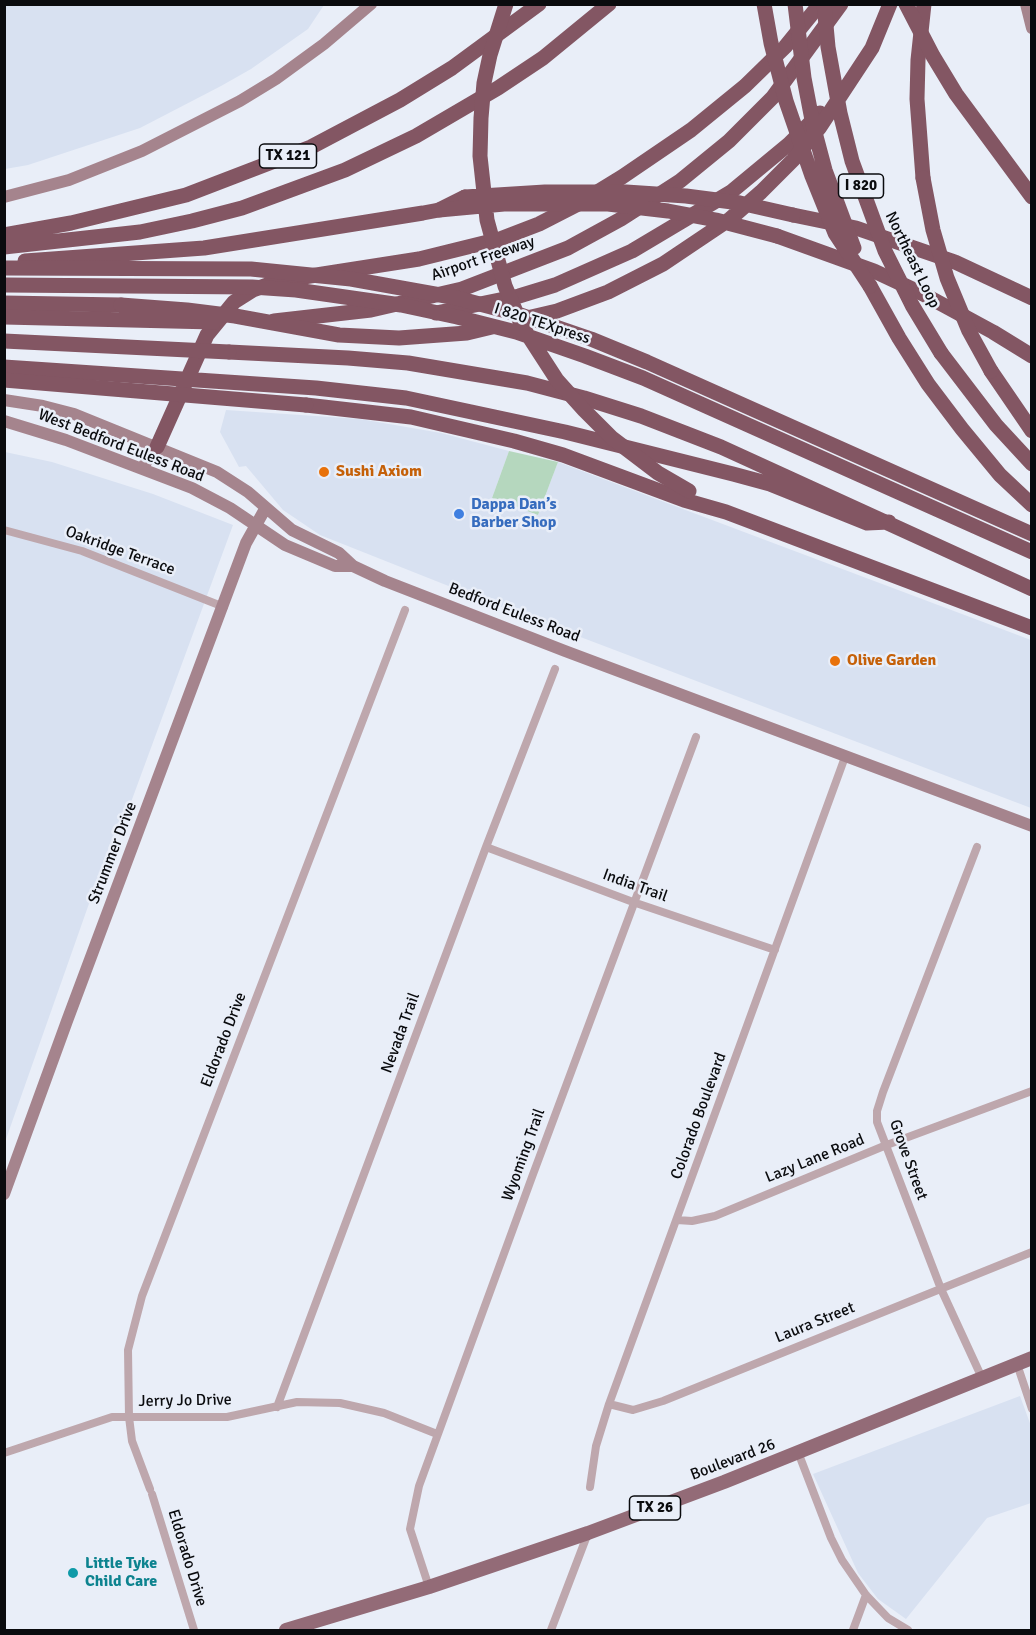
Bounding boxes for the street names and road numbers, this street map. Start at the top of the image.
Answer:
road number: TX 121 [260,144,316,168]
road number: I 820 [838,174,884,198]
street label: Northeast Loop [880,209,944,311]
street label: Airport Freeway [429,232,537,286]
street label: I 820 TEXpress [491,299,593,349]
street label: West Bedford Euless Road [35,405,207,487]
street label: Oakridge Terrace [63,522,177,580]
street label: Bedford Euless Road [446,579,582,647]
street label: Strummer Drive [85,799,141,907]
street label: India Trail [600,865,670,907]
street label: Eldorado Drive [197,990,251,1090]
street label: Nevada Trail [378,990,424,1076]
street label: Colorado Boulevard [667,1050,731,1182]
street label: Wyoming Trail [498,1106,550,1204]
street label: Grove Street [885,1117,931,1203]
street label: Lazy Lane Road [763,1130,867,1188]
street label: Laura Street [772,1298,858,1348]
street label: Jerry Jo Drive [138,1391,232,1411]
street label: Boulevard 26 [688,1435,778,1485]
road number: TX 26 [630,1496,680,1520]
street label: Eldorado Drive [163,1507,211,1609]

